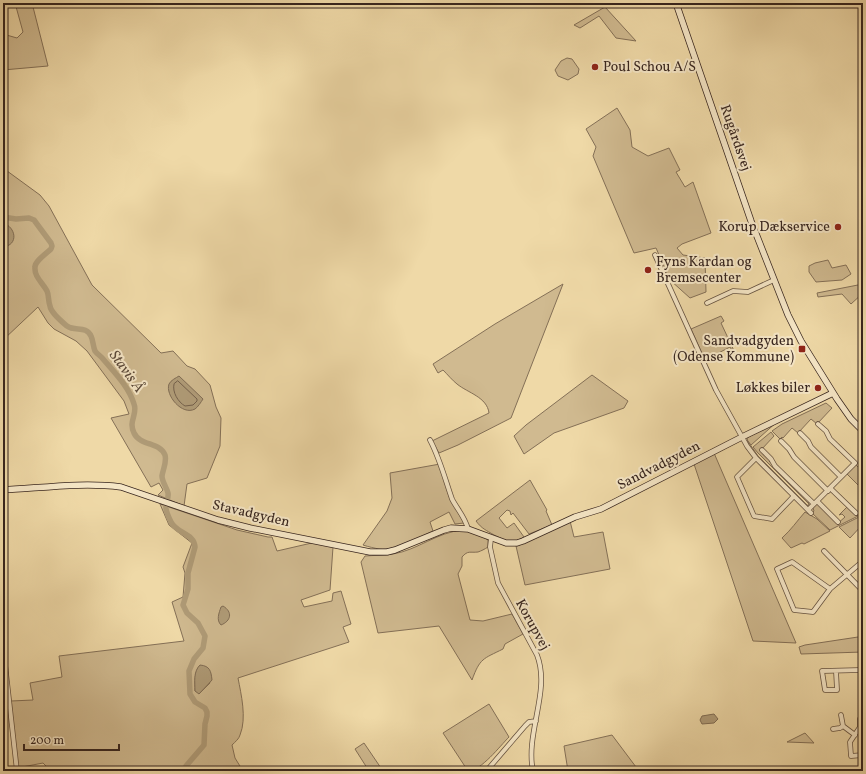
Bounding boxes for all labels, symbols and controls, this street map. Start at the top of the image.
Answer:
place label: Poul Schou A/S [603,58,696,77]
marker: Poul Schou A/S [590,62,600,72]
street label: Rugårdsvej [715,102,755,174]
place label: Korup Dækservice [718,218,830,237]
marker: Korup Dækservice [833,222,843,232]
place label: Fyns Kardan og Bremsecenter [656,253,752,288]
marker: Fyns Kardan og Bremsecenter [643,265,653,275]
place label: Sandvadgyden (Odense Kommune) [673,332,794,367]
marker: Sandvadgyden (Odense Kommune) [797,344,807,354]
water label: Stavis Å [103,346,149,398]
place label: Løkkes biler [736,379,810,398]
marker: Løkkes biler [813,383,823,393]
street label: Sandvadgyden [614,437,704,495]
street label: Stavadgyden [210,496,292,532]
street label: Korupvej [510,596,554,654]
scale bar [24,726,119,752]
text: 200 m [30,733,64,749]

